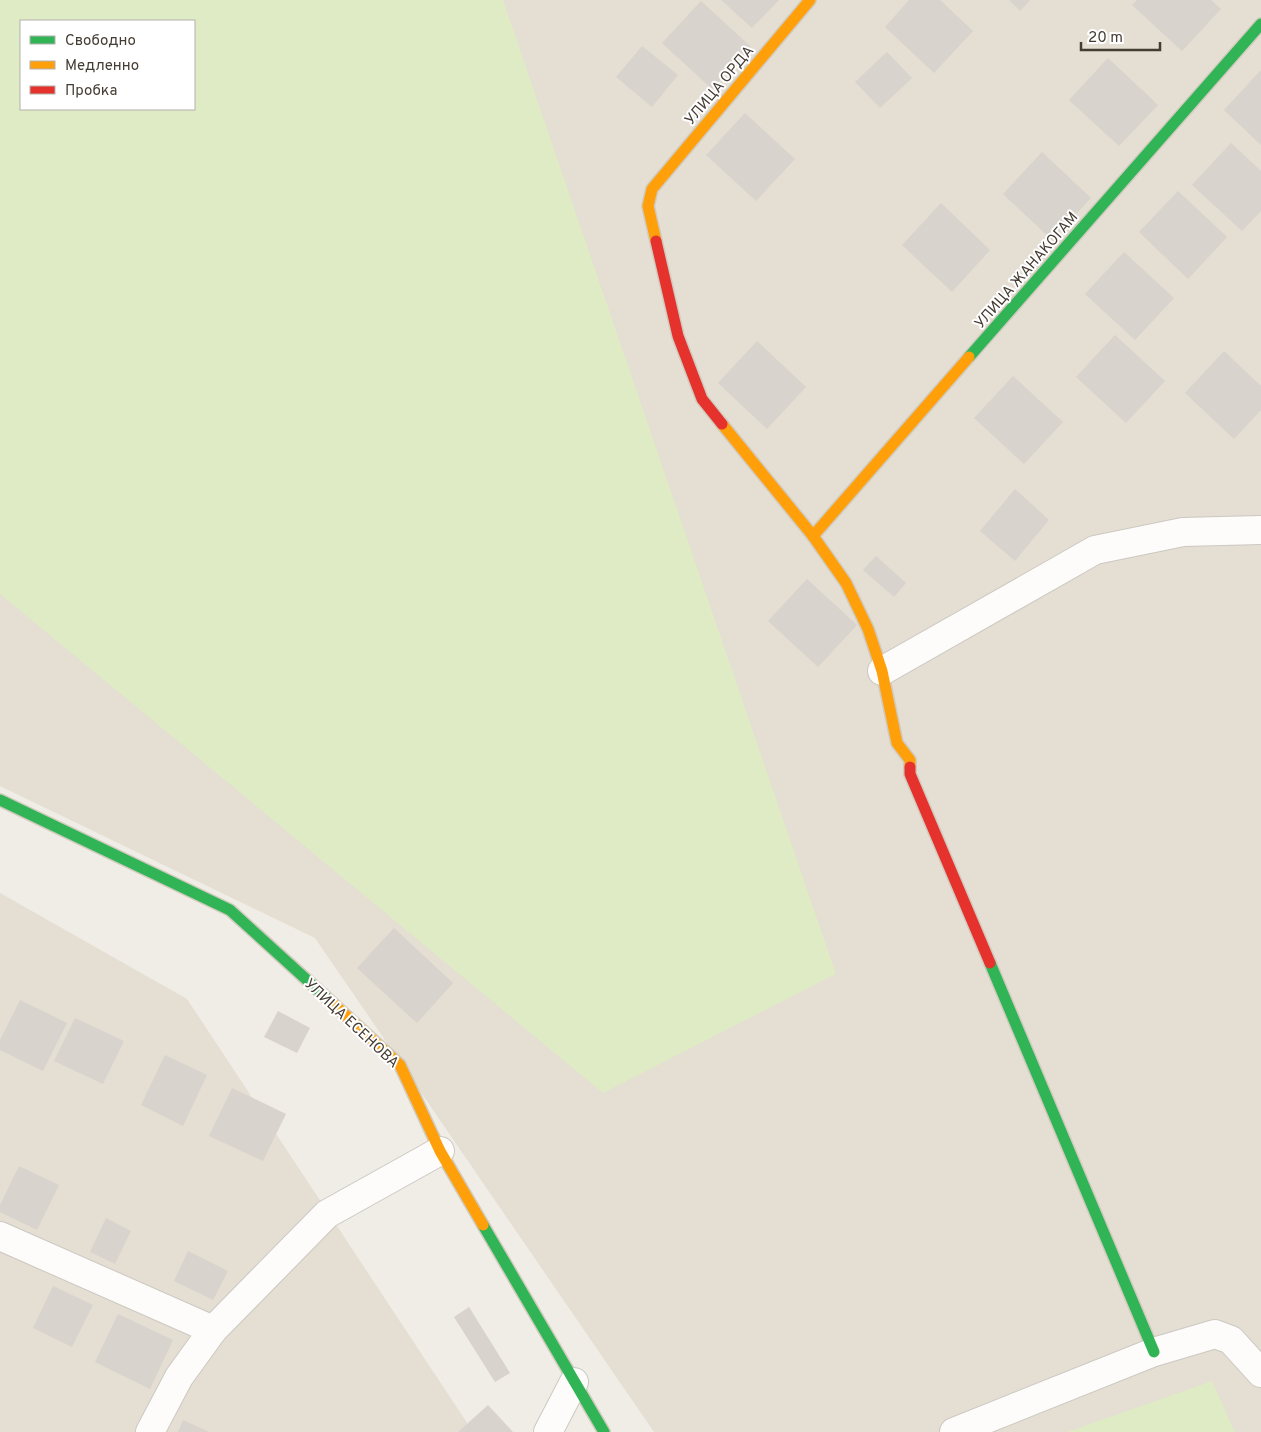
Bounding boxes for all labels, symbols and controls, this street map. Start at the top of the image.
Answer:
legend [20,20,195,110]
scale bar [1081,20,1160,52]
text: 20 m [1088,29,1123,48]
text: Свободно [65,32,136,51]
street label: УЛИЦА ОРДА [681,42,759,130]
text: Медленно [65,57,139,76]
text: Пробка [65,82,117,101]
street label: УЛИЦА ЖАНАКОГАМ [971,209,1083,333]
street label: УЛИЦА ЕСЕНОВА [300,975,402,1073]

